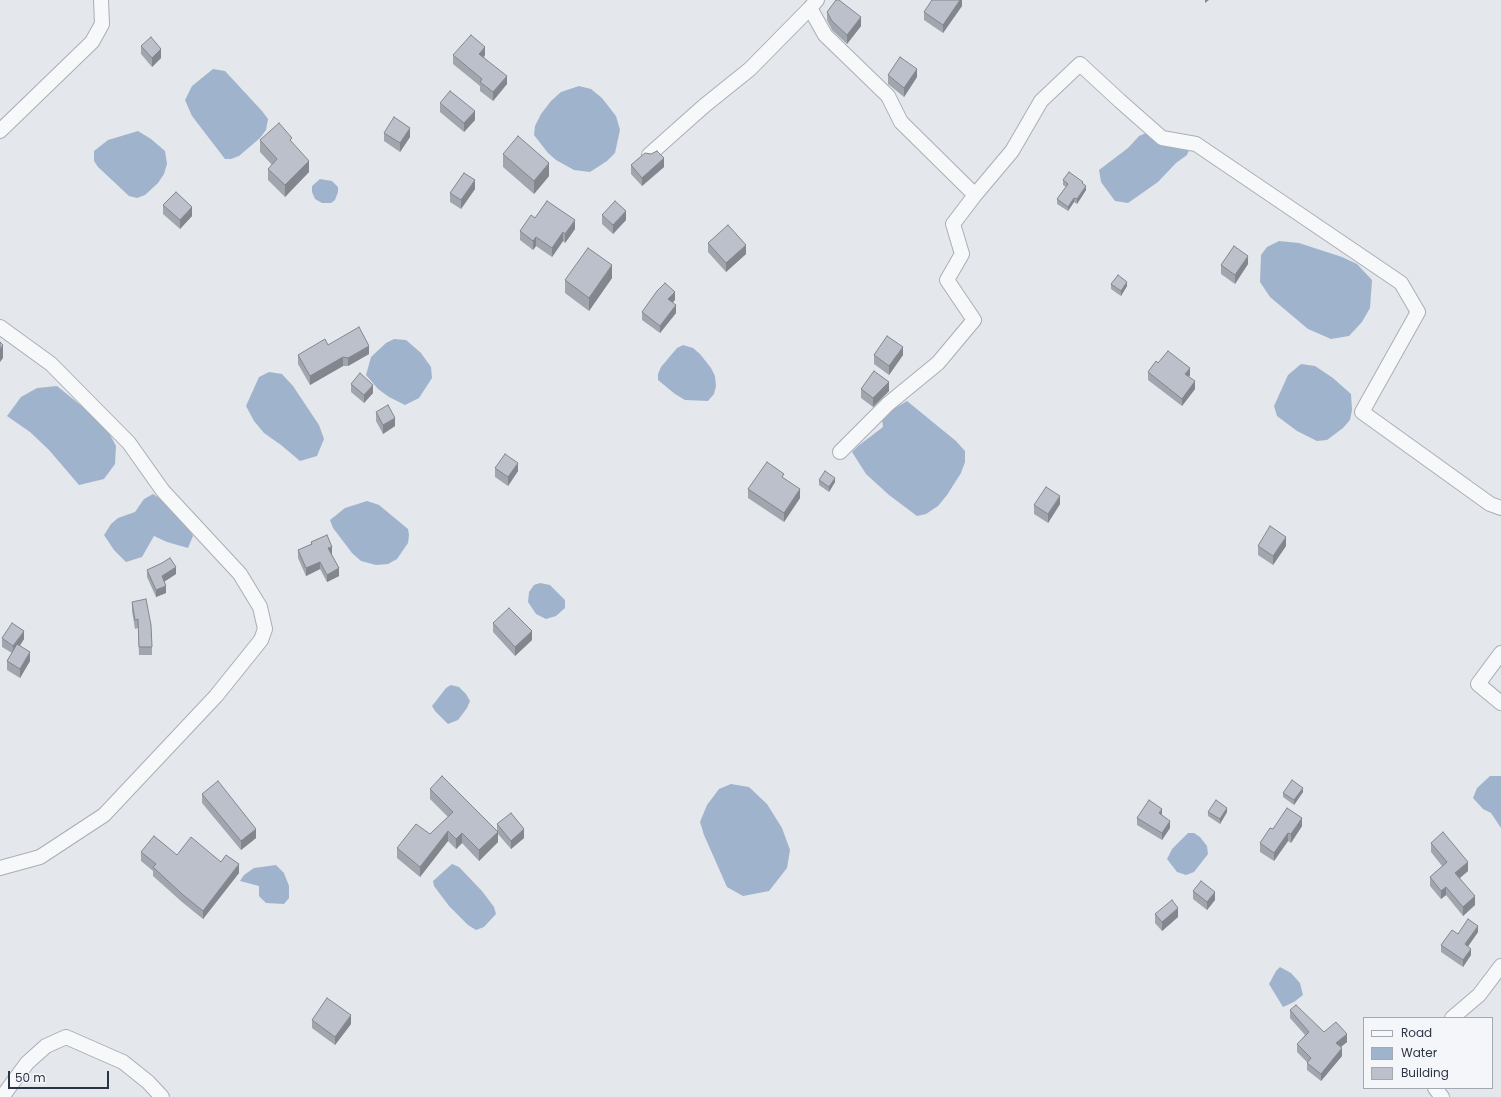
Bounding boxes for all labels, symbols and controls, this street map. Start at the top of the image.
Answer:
legend [1363,1017,1493,1089]
text: Road [1401,1024,1432,1041]
text: Water [1401,1044,1437,1061]
scale bar [10,1063,111,1089]
text: Building [1401,1064,1449,1081]
text: 50 m [15,1069,46,1086]

